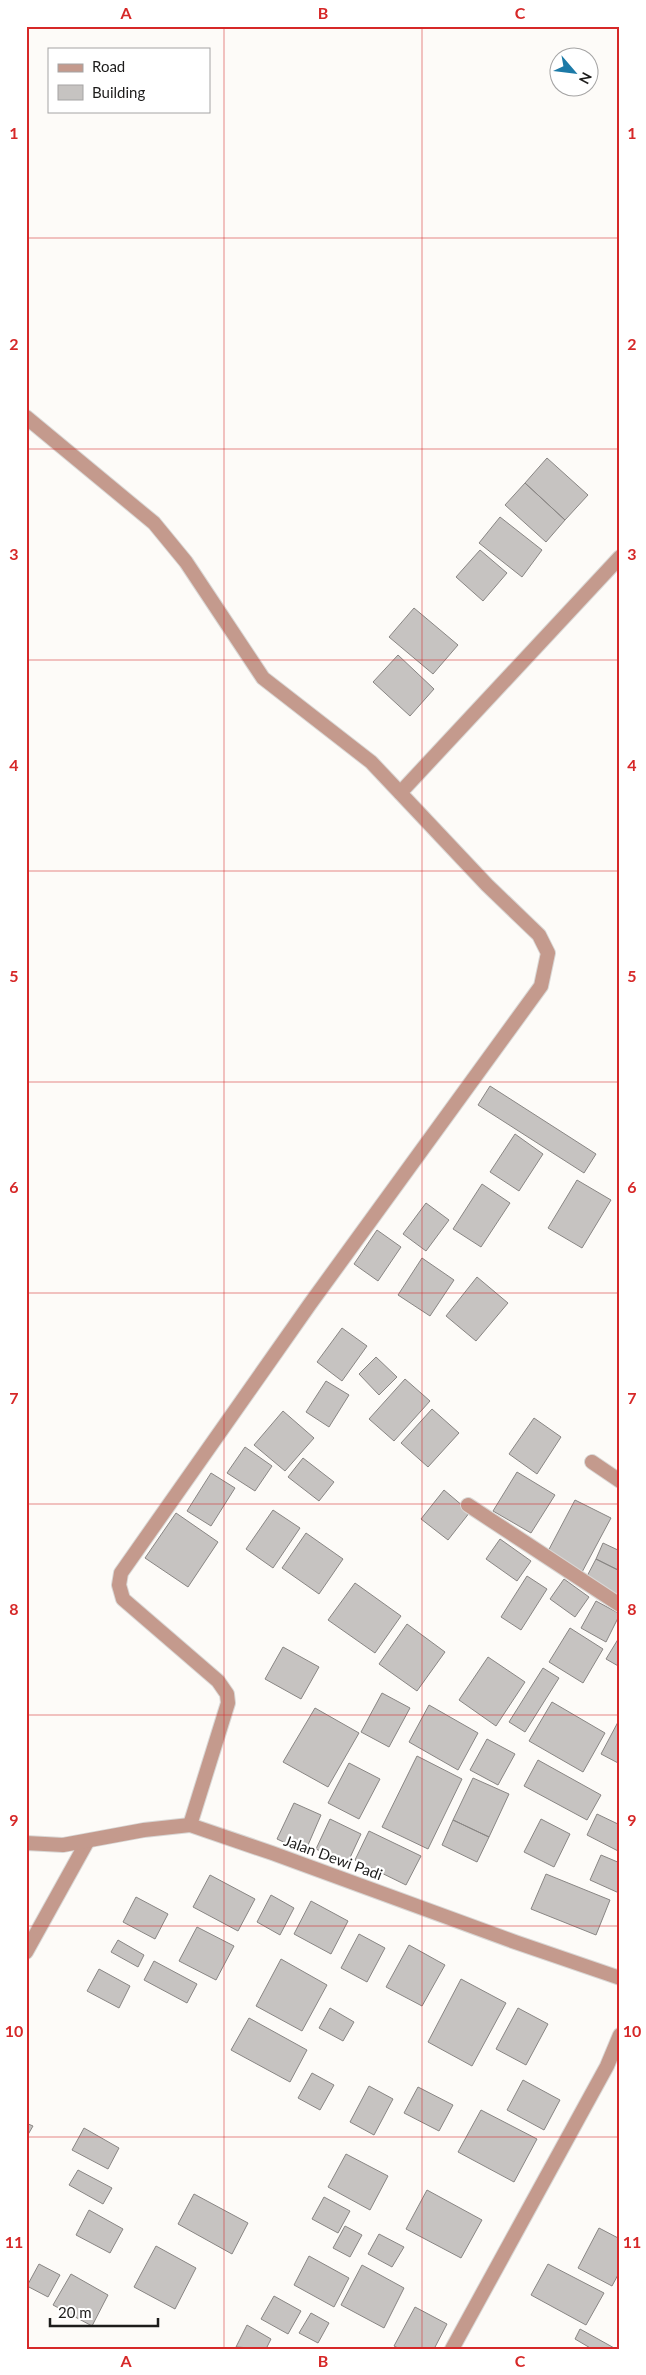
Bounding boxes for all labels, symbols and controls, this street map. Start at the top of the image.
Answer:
text: A [119,3,132,22]
text: B [318,3,328,22]
text: C [515,3,526,22]
legend [48,48,210,112]
north arrow [548,48,598,98]
text: Road [92,57,125,75]
text: N [576,70,596,87]
text: Building [92,83,145,101]
text: 1 [9,123,19,142]
text: 1 [627,123,637,142]
text: 2 [9,334,19,353]
text: 2 [627,334,637,353]
text: 3 [9,544,19,563]
text: 3 [627,544,637,563]
text: 4 [9,755,19,774]
text: 4 [627,755,637,774]
text: 5 [9,966,19,985]
text: 5 [627,966,637,985]
text: 6 [9,1177,19,1196]
text: 6 [627,1177,637,1196]
text: 7 [9,1388,19,1407]
text: 7 [627,1388,637,1407]
text: 8 [9,1599,19,1618]
text: 8 [627,1599,637,1618]
text: 9 [9,1810,19,1829]
text: 9 [627,1810,637,1829]
street label: Jalan Dewi Padi [282,1831,385,1883]
text: 10 [5,2021,23,2040]
text: 10 [623,2021,641,2040]
text: 11 [5,2232,23,2251]
text: 11 [623,2232,641,2251]
scale bar [50,2295,158,2327]
text: 20 m [58,2303,92,2321]
text: A [119,2351,132,2370]
text: B [318,2351,328,2370]
text: C [515,2351,526,2370]

